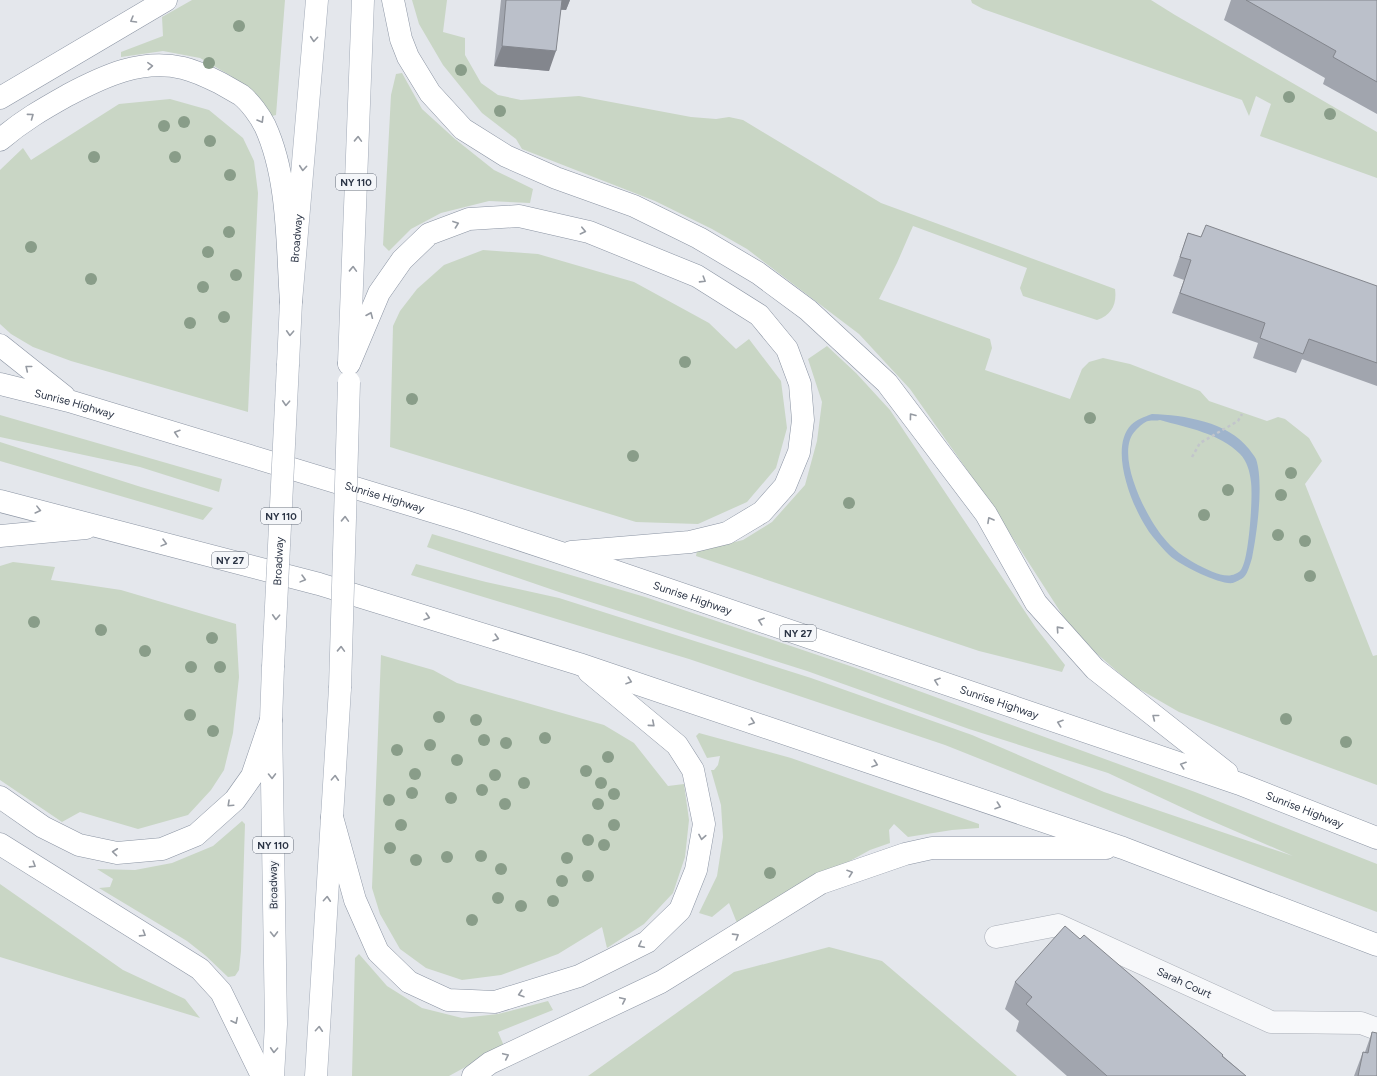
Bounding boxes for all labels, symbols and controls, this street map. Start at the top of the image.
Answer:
one-way arrow [130,15,137,22]
one-way arrow [309,36,318,42]
one-way arrow [147,62,153,71]
one-way arrow [27,114,34,121]
one-way arrow [256,116,264,123]
one-way arrow [354,136,362,142]
one-way arrow [298,165,307,171]
road number: NY 110 [336,174,376,190]
street label: Broadway [288,213,306,263]
one-way arrow [452,220,459,229]
one-way arrow [580,226,586,234]
one-way arrow [349,266,357,272]
one-way arrow [699,275,706,283]
one-way arrow [365,312,373,320]
one-way arrow [286,330,294,336]
one-way arrow [25,365,32,372]
street label: Sunrise Highway [33,387,116,421]
one-way arrow [282,400,291,406]
one-way arrow [910,413,917,420]
one-way arrow [173,429,180,438]
street label: Sunrise Highway [343,479,426,516]
one-way arrow [35,506,41,514]
road number: NY 110 [261,508,301,524]
one-way arrow [341,516,349,522]
one-way arrow [987,517,994,524]
street label: Broadway [271,536,286,586]
one-way arrow [160,538,167,547]
road number: NY 27 [212,552,248,568]
one-way arrow [300,575,306,583]
street label: Sunrise Highway [651,579,734,618]
one-way arrow [424,612,431,621]
one-way arrow [271,614,280,620]
one-way arrow [758,617,765,626]
road number: NY 27 [780,625,816,641]
one-way arrow [1056,626,1064,634]
one-way arrow [492,633,499,642]
one-way arrow [337,646,345,652]
one-way arrow [625,676,632,685]
one-way arrow [934,677,941,686]
street label: Sunrise Highway [958,683,1040,722]
one-way arrow [1152,714,1159,721]
one-way arrow [748,718,755,726]
one-way arrow [1057,719,1064,728]
one-way arrow [648,720,655,727]
one-way arrow [872,759,879,768]
one-way arrow [1180,761,1187,769]
one-way arrow [267,773,276,779]
one-way arrow [330,775,339,781]
street label: Sunrise Highway [1264,789,1346,831]
one-way arrow [227,799,235,807]
one-way arrow [995,801,1002,809]
one-way arrow [698,833,707,840]
road number: NY 110 [253,837,293,853]
one-way arrow [112,848,118,857]
one-way arrow [29,860,36,867]
street label: Broadway [267,860,280,909]
one-way arrow [846,870,853,878]
one-way arrow [323,896,332,902]
one-way arrow [139,929,146,936]
one-way arrow [270,931,278,937]
one-way arrow [732,933,739,940]
one-way arrow [637,941,645,948]
street label: Sarah Court [1155,965,1214,1001]
one-way arrow [517,989,524,998]
one-way arrow [619,997,627,1005]
one-way arrow [230,1017,238,1024]
one-way arrow [314,1026,323,1032]
one-way arrow [270,1047,279,1053]
one-way arrow [502,1053,509,1061]

